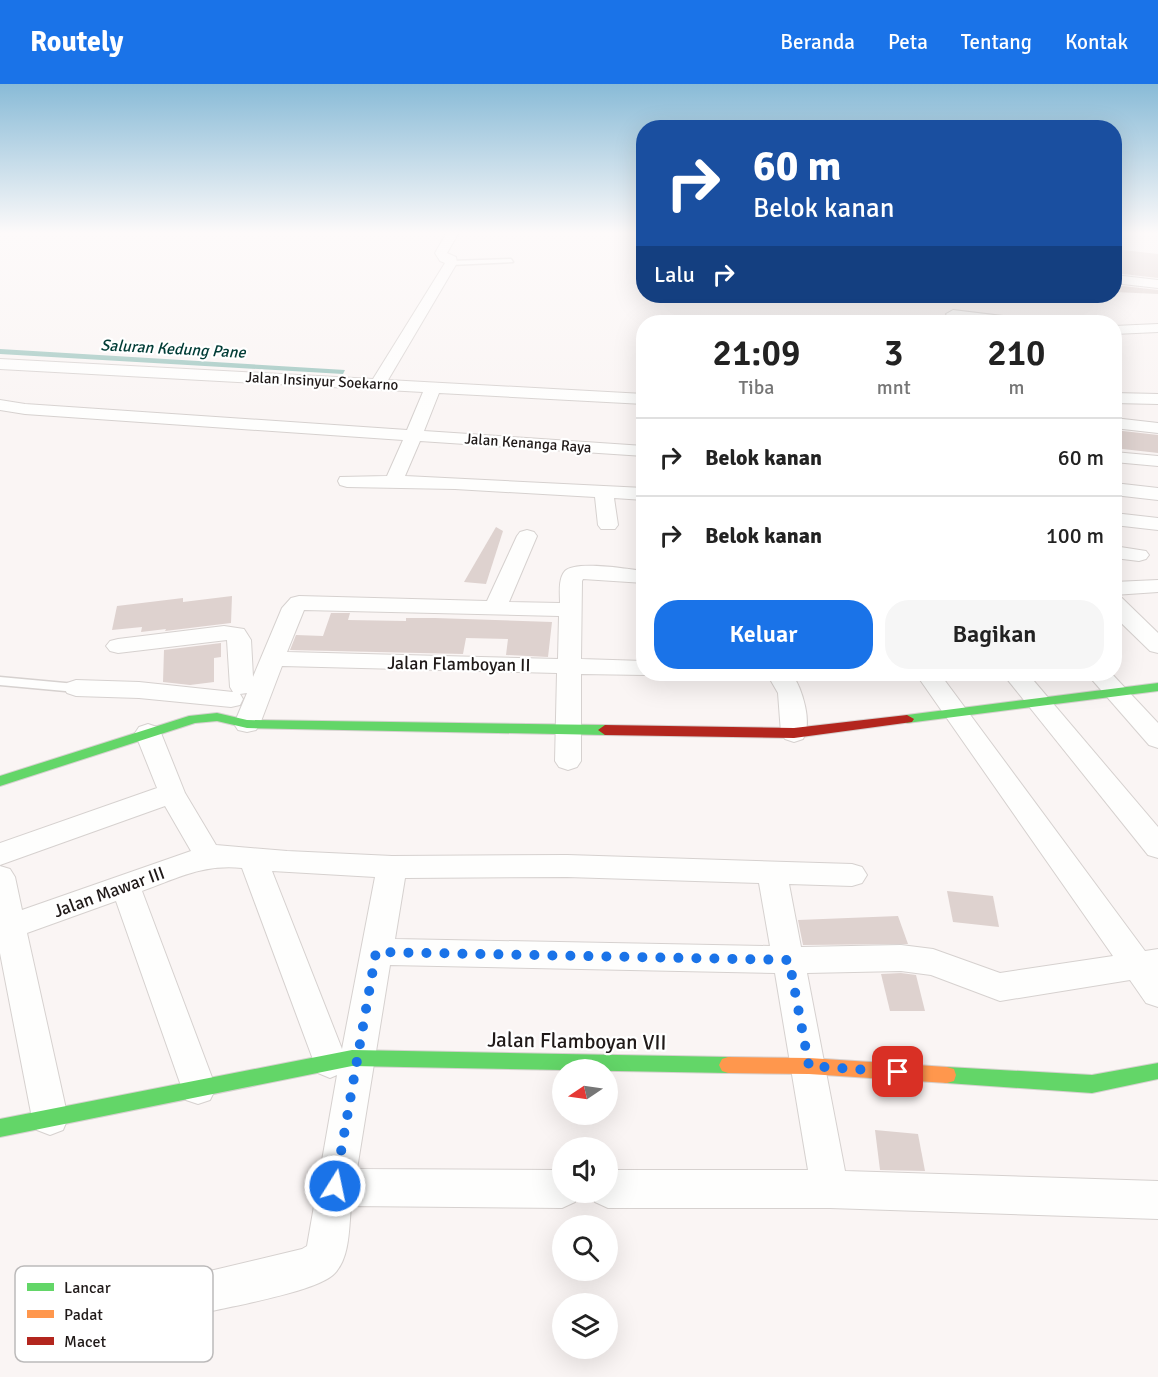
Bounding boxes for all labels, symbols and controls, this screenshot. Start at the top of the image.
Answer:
text: Routely [30,25,123,59]
text: Beranda [780,29,855,55]
text: Peta [888,29,928,55]
text: Tentang [961,29,1032,55]
text: Kontak [1065,29,1128,55]
text: 60 m [753,141,842,192]
icon: right [654,144,732,222]
text: Belok kanan [753,192,894,225]
icon: right [707,258,740,291]
text: Lalu [654,261,695,288]
text: 21:09 [712,331,800,376]
text: 3 [884,331,904,376]
text: 210 [987,331,1046,376]
water label: Saluran Kedung Pane [100,335,247,363]
street label: Jalan Insinyur Soekarno [245,368,399,394]
text: Tiba [738,375,774,400]
text: mnt [877,375,911,400]
text: m [1008,375,1024,400]
street label: Jalan Kenanga Raya [464,430,592,456]
icon: right [654,441,687,474]
text: Belok kanan [705,444,822,471]
text: 60 m [1058,444,1104,471]
icon: right [654,519,687,552]
text: Belok kanan [705,522,822,549]
text: 100 m [1046,522,1104,549]
button: Keluar [654,600,873,669]
button: Bagikan [885,600,1104,669]
street label: Jalan Flamboyan II [387,652,531,676]
street label: Jalan Mawar III [50,862,168,922]
street label: Jalan Flamboyan VII [487,1026,667,1056]
pin [872,1046,923,1097]
icon: arrive [881,1055,914,1088]
north arrow [552,1059,618,1125]
map controls [552,1059,618,1359]
button: sound [552,1137,618,1203]
position arrow [303,1154,367,1218]
button: search [552,1215,618,1281]
legend [15,1266,213,1362]
text: Lancar [64,1278,111,1298]
button: layers [552,1293,618,1359]
text: Padat [64,1305,103,1325]
text: Macet [64,1332,106,1352]

